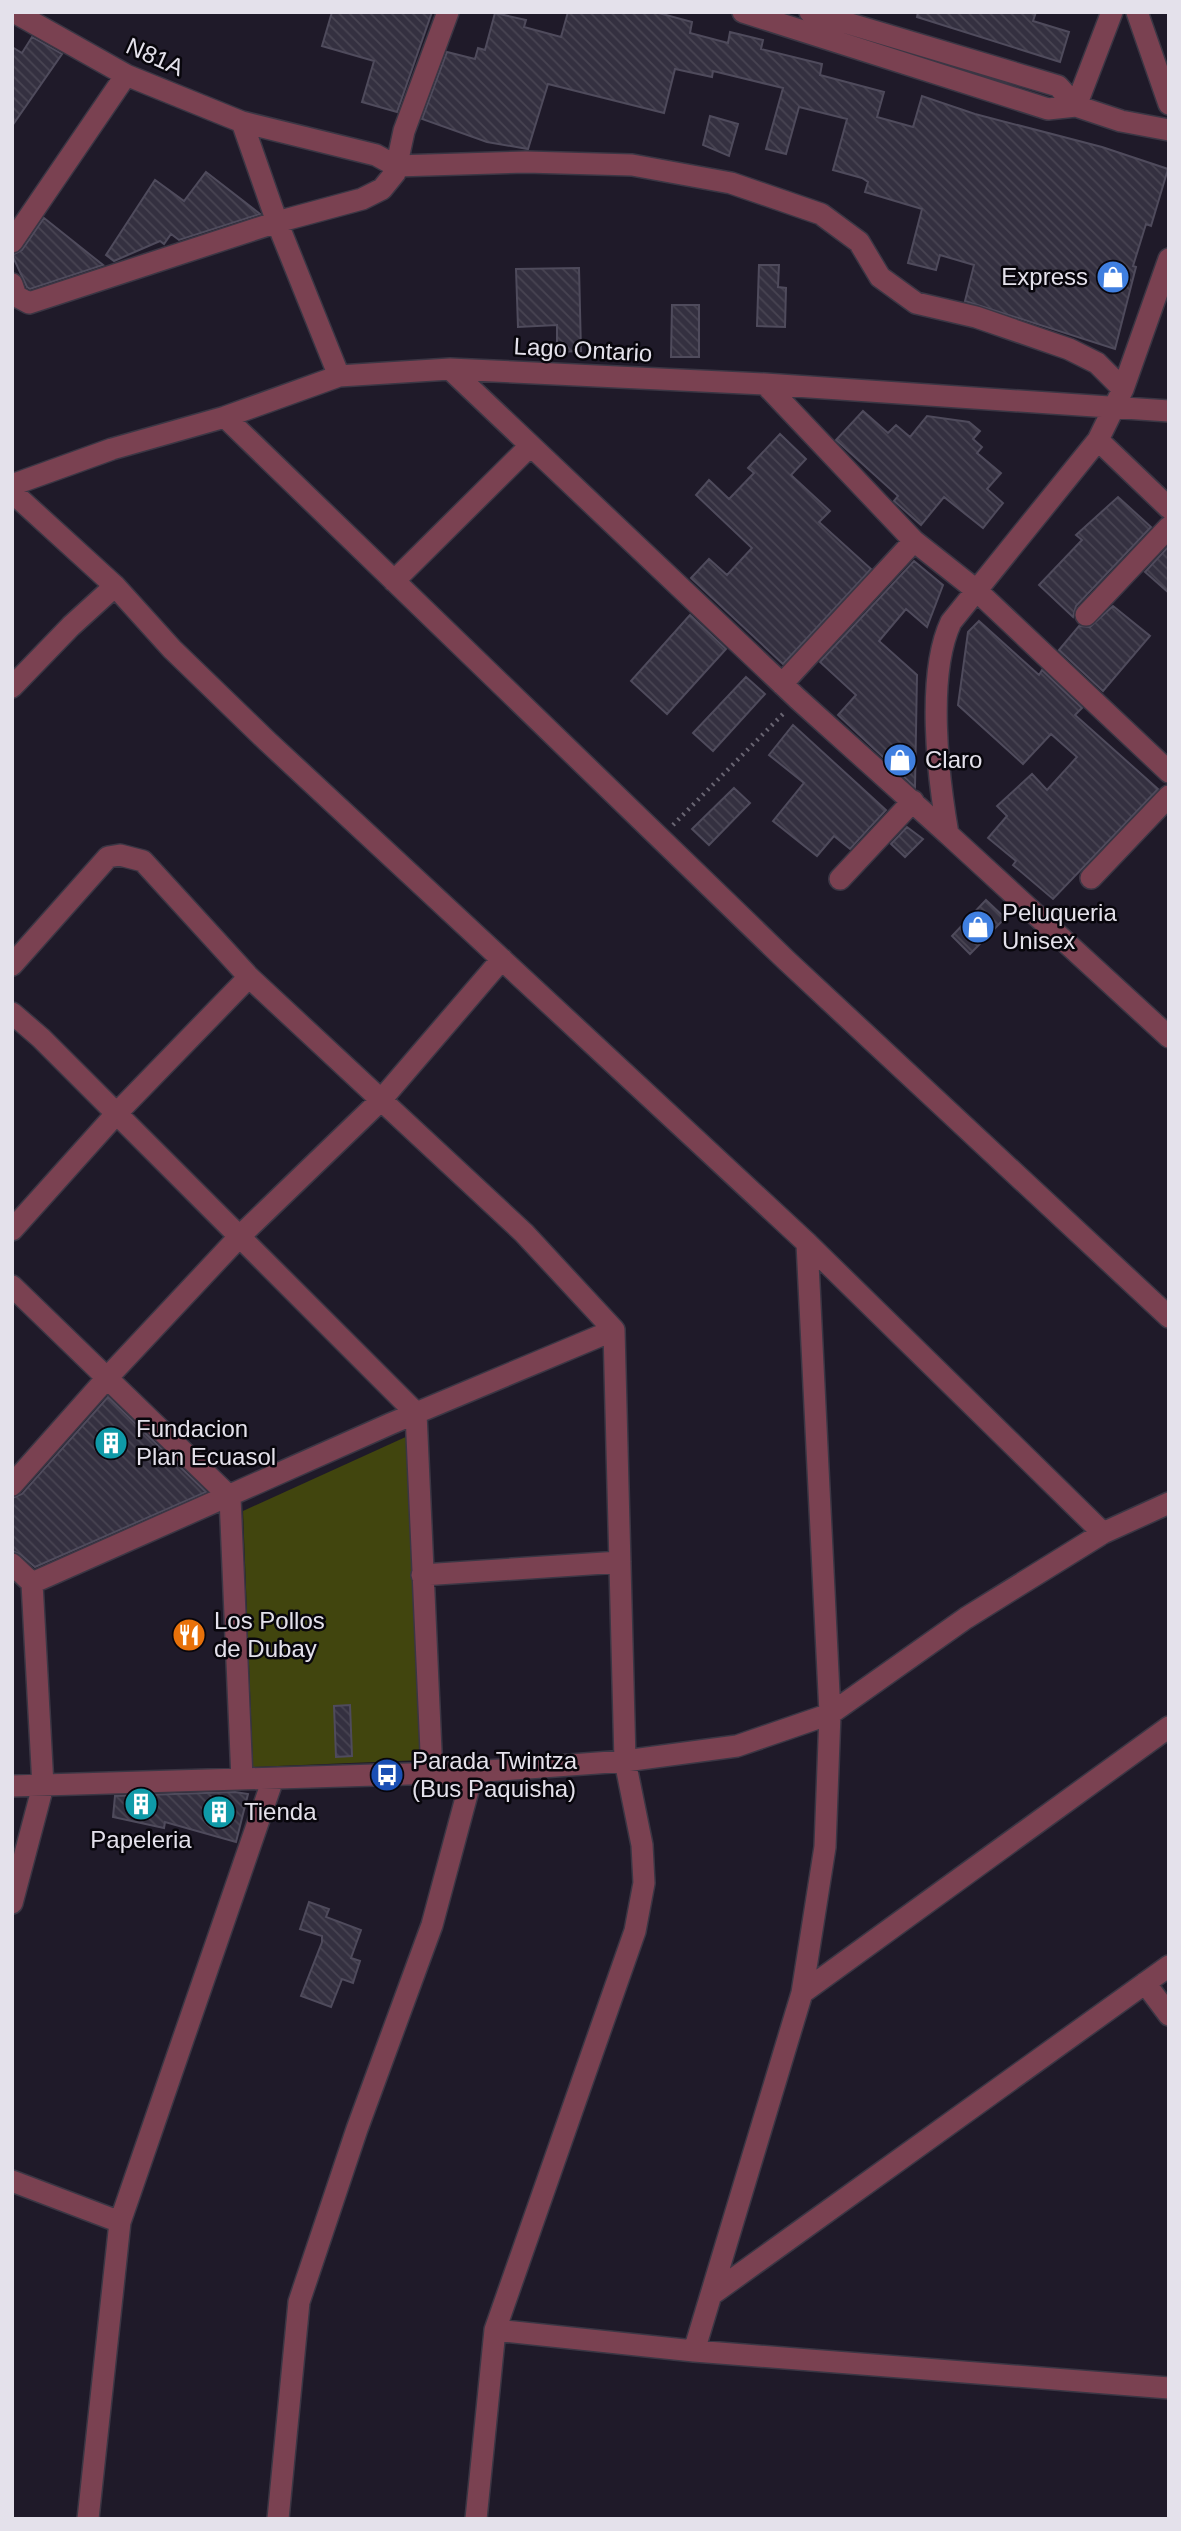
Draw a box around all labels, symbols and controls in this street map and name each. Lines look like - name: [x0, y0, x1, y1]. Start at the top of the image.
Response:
- street label: N81A: [122, 32, 188, 81]
- shop icon: Express: [1094, 258, 1132, 296]
- place label: Express: [1001, 263, 1088, 290]
- street label: Lago Ontario: [513, 332, 653, 367]
- shop icon: Claro: [881, 741, 919, 779]
- place label: Claro: [925, 746, 982, 773]
- place label: Peluqueria Unisex: [1002, 899, 1117, 954]
- shop icon: Peluqueria Unisex: [959, 908, 997, 946]
- place label: Fundacion Plan Ecuasol: [136, 1415, 276, 1470]
- building icon: Fundacion Plan Ecuasol: [92, 1424, 130, 1462]
- place label: Los Pollos de Dubay: [214, 1607, 325, 1662]
- restaurant icon: Los Pollos de Dubay: [170, 1616, 208, 1654]
- place label: Parada Twintza (Bus Paquisha): [412, 1747, 578, 1802]
- bus stop icon: Parada Twintza (Bus Paquisha): [368, 1756, 406, 1794]
- building icon: Papeleria: [122, 1785, 160, 1823]
- building icon: Tienda: [200, 1793, 238, 1831]
- place label: Tienda: [244, 1798, 317, 1825]
- place label: Papeleria: [90, 1826, 192, 1853]

